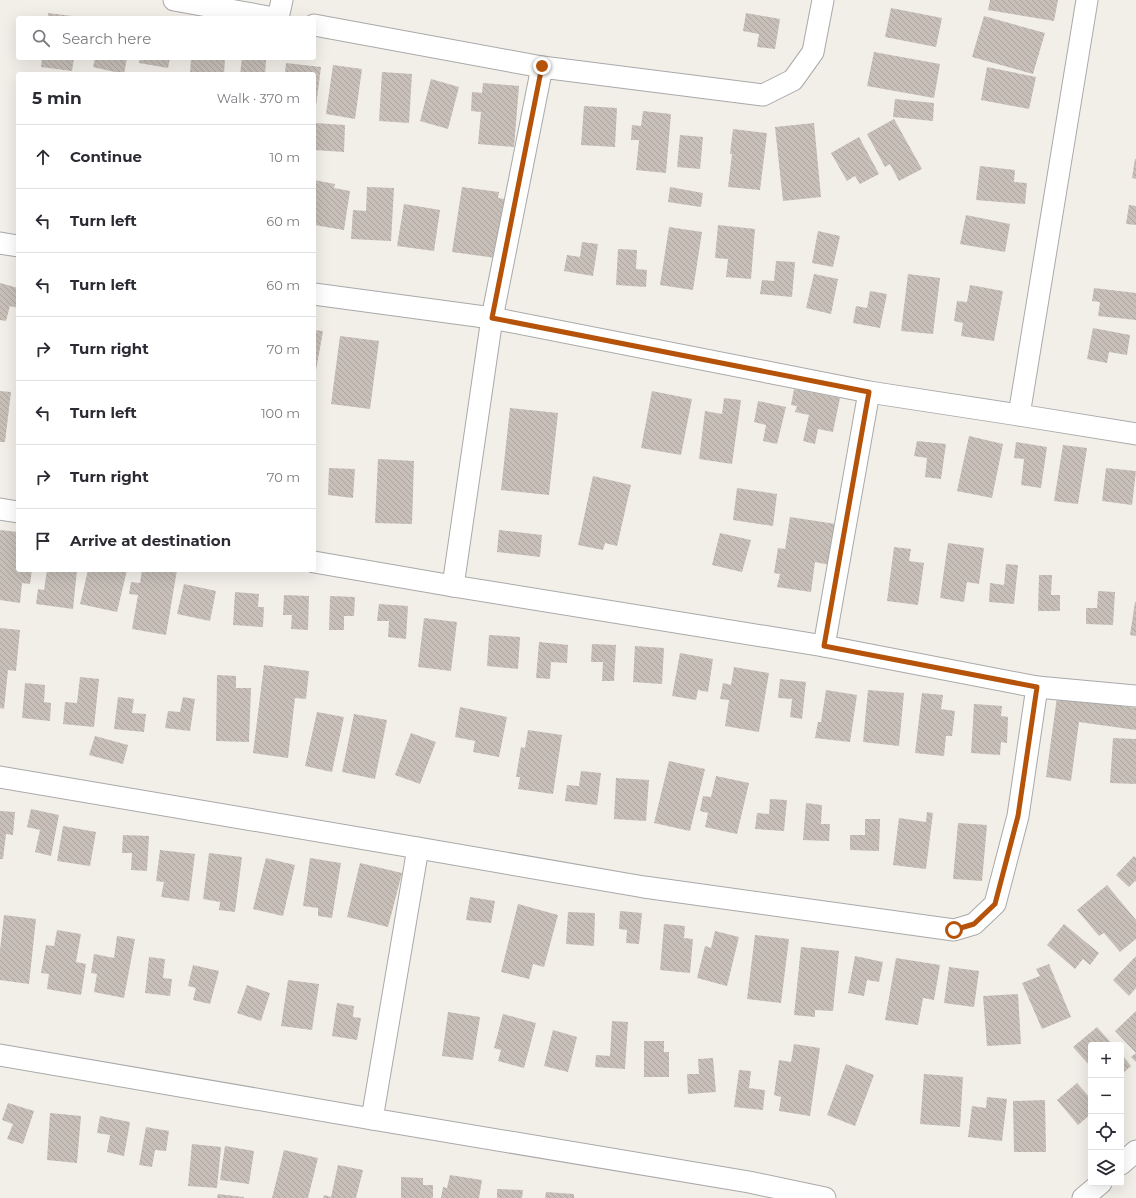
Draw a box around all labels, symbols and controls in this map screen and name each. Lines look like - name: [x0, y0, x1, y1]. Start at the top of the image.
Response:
- search box: [16, 16, 316, 60]
- icon: search: [30, 27, 52, 49]
- text: Search here: [62, 29, 151, 48]
- route end: [533, 57, 551, 75]
- text: 5 min: [32, 88, 82, 108]
- text: Walk · 370 m: [217, 90, 300, 106]
- icon: ahead: [32, 146, 54, 168]
- text: Continue: [70, 147, 142, 166]
- text: 10 m: [270, 149, 300, 165]
- icon: left: [32, 210, 54, 232]
- text: Turn left: [70, 211, 137, 230]
- text: 60 m: [266, 213, 300, 229]
- icon: left: [32, 274, 54, 296]
- text: Turn left: [70, 275, 137, 294]
- text: 60 m: [266, 277, 300, 293]
- icon: right: [32, 338, 54, 360]
- text: Turn right: [70, 339, 149, 358]
- text: 70 m: [267, 341, 300, 357]
- icon: left: [32, 402, 54, 424]
- text: Turn left: [70, 403, 137, 422]
- text: 100 m: [261, 405, 300, 421]
- icon: right: [32, 466, 54, 488]
- text: Turn right: [70, 467, 149, 486]
- text: 70 m: [267, 469, 300, 485]
- icon: arrive: [32, 530, 54, 552]
- text: Arrive at destination: [70, 531, 231, 550]
- route start: [945, 921, 963, 939]
- map controls: [1088, 1042, 1124, 1186]
- button: +: [1088, 1042, 1124, 1078]
- button: −: [1088, 1078, 1124, 1114]
- button: locate: [1088, 1114, 1124, 1150]
- button: layers: [1088, 1150, 1124, 1186]

